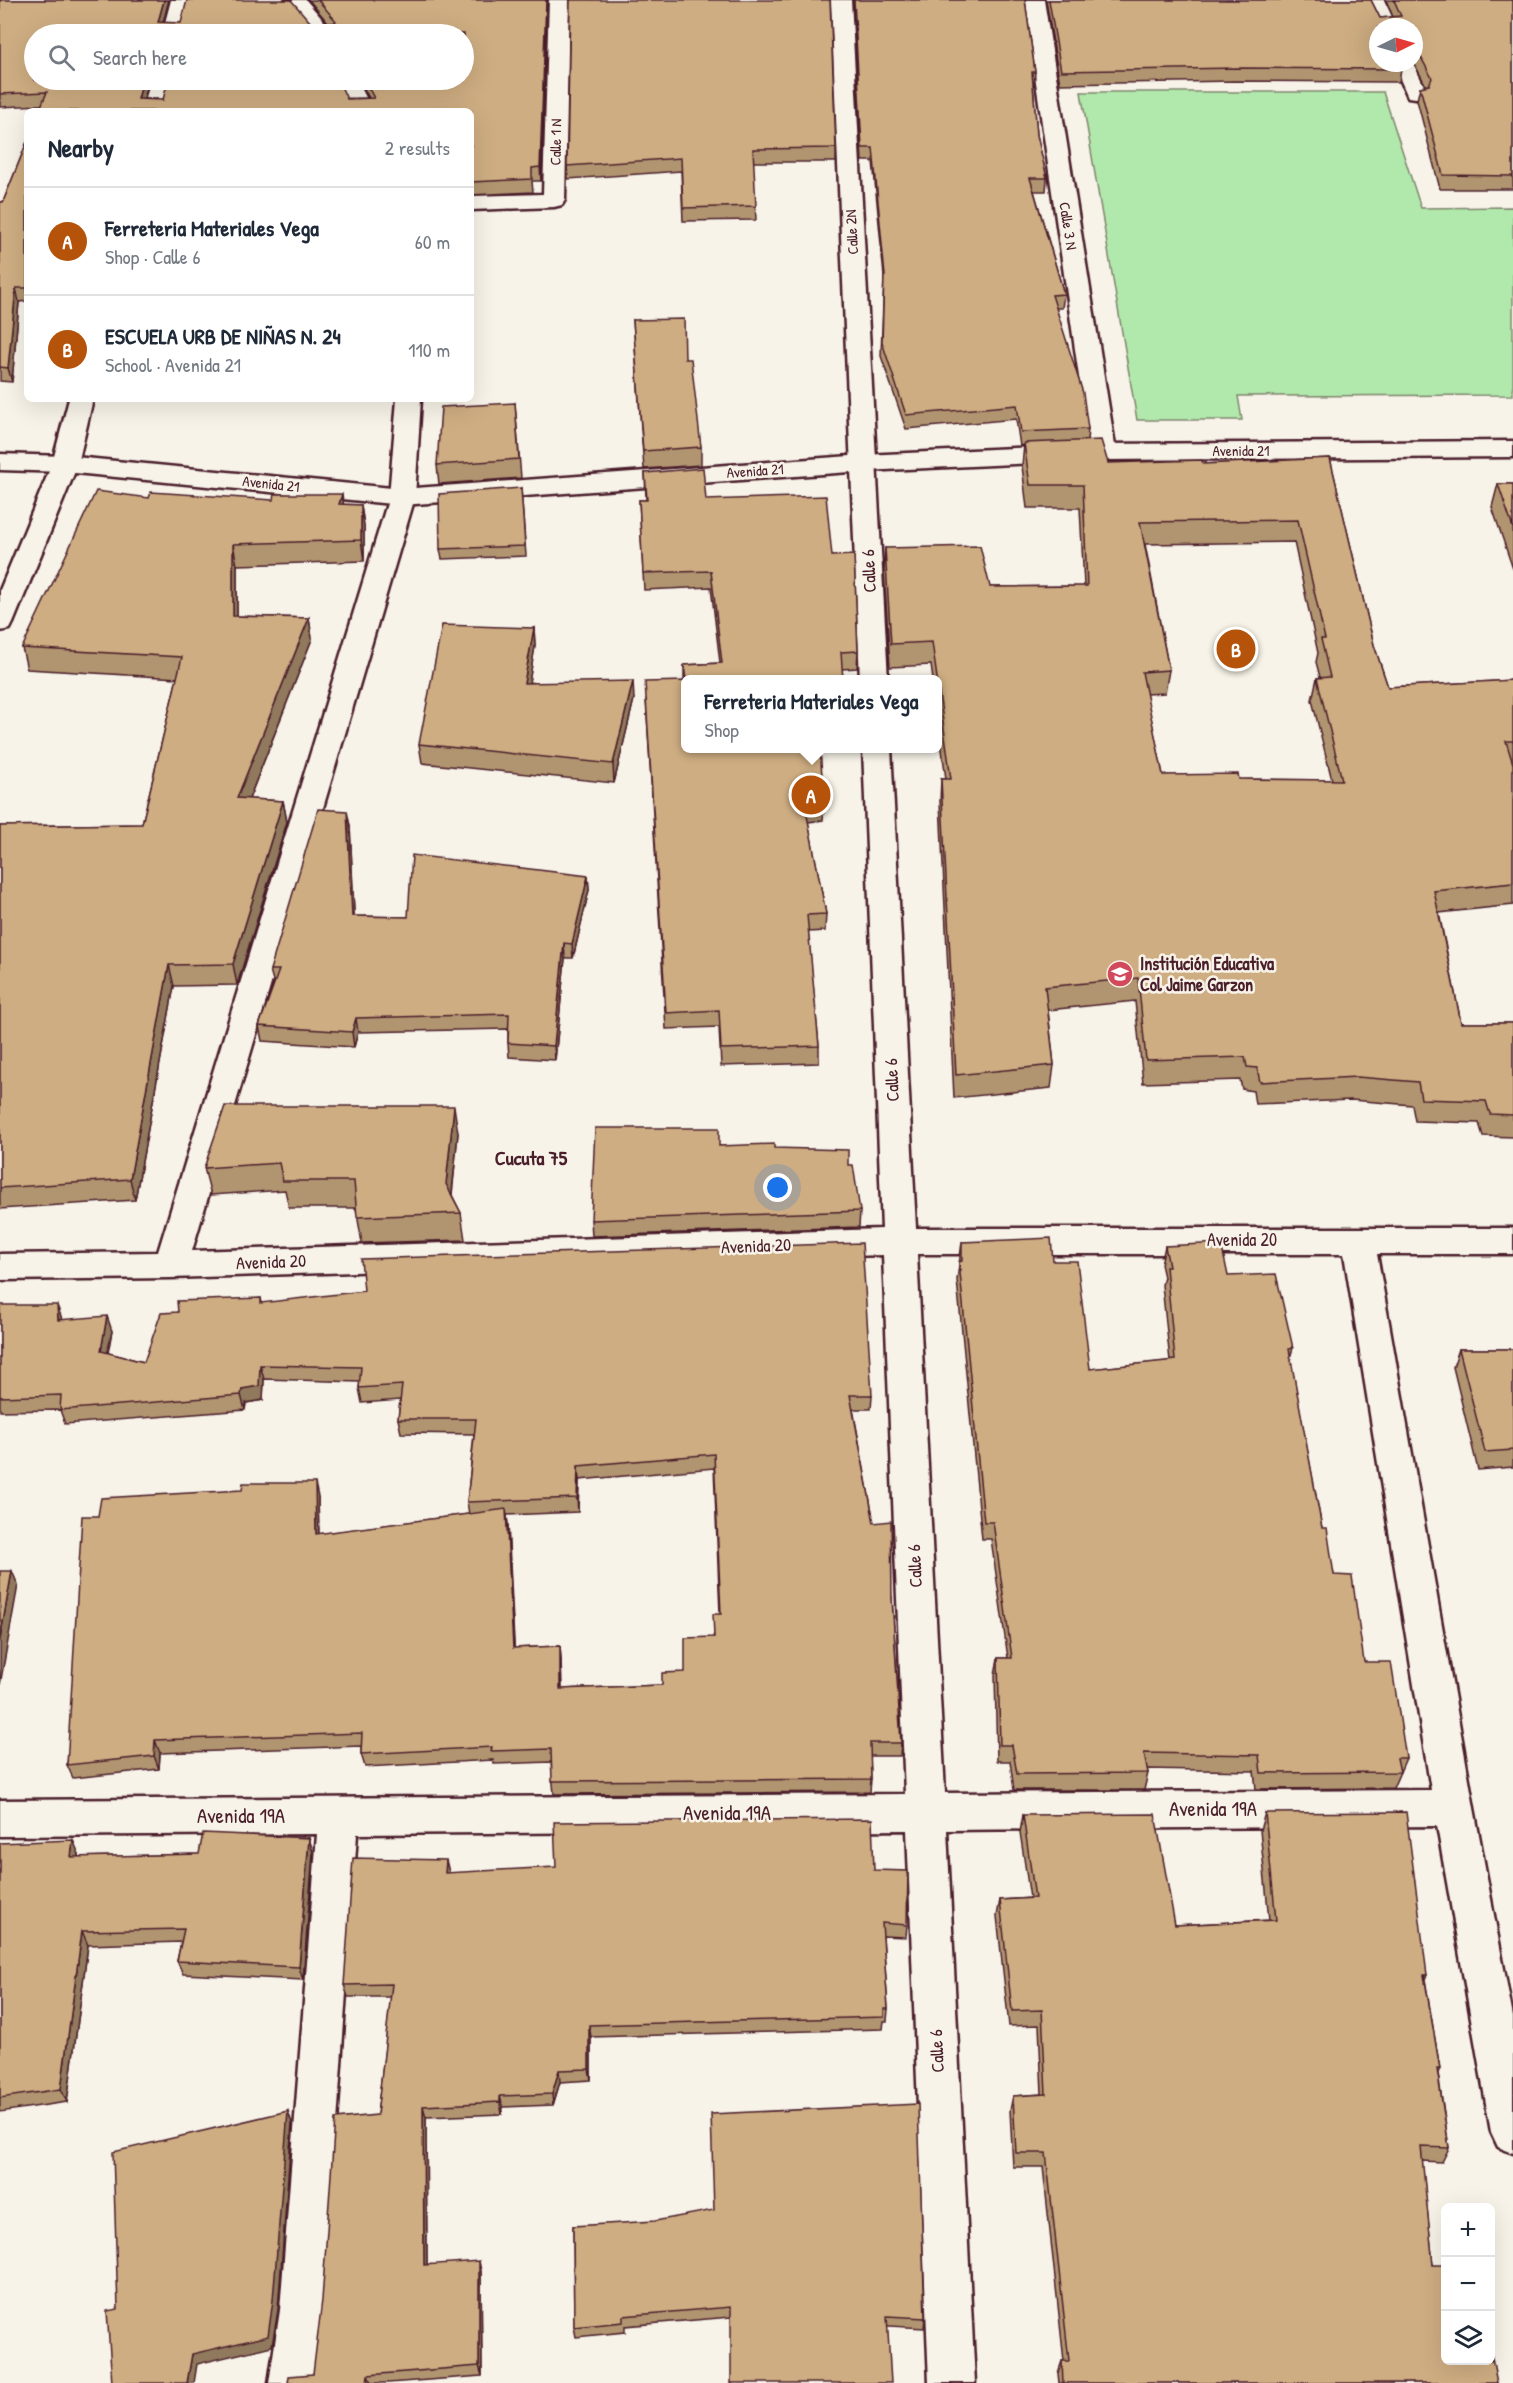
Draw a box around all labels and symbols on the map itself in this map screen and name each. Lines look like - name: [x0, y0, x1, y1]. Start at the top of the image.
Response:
- north arrow: [1369, 18, 1423, 72]
- street label: Calle 1 N: [545, 118, 566, 166]
- street label: Calle 3 N: [1054, 201, 1083, 251]
- street label: Calle 2N: [840, 209, 863, 255]
- street label: Avenida 21: [1212, 440, 1270, 461]
- street label: Avenida 21: [726, 458, 784, 483]
- street label: Avenida 21: [242, 470, 301, 497]
- street label: Calle 6: [855, 549, 882, 593]
- pin: B: [1216, 626, 1256, 672]
- pin: A: [792, 772, 830, 818]
- place label: Institución Educativa Col Jaime Garzon: [1140, 951, 1275, 997]
- school or university icon: Institución Educativa Col Jaime Garzon: [1105, 959, 1135, 989]
- street label: Calle 6: [878, 1058, 905, 1102]
- district label: Cucuta 75: [495, 1144, 568, 1171]
- your location: [763, 1173, 792, 1202]
- street label: Avenida 20: [1207, 1227, 1277, 1252]
- street label: Avenida 20: [721, 1232, 791, 1259]
- street label: Avenida 20: [236, 1248, 306, 1275]
- street label: Calle 6: [901, 1544, 928, 1588]
- street label: Avenida 19A: [1169, 1794, 1257, 1823]
- street label: Avenida 19A: [683, 1798, 771, 1827]
- street label: Avenida 19A: [197, 1801, 285, 1830]
- street label: Calle 6: [923, 2029, 950, 2073]

